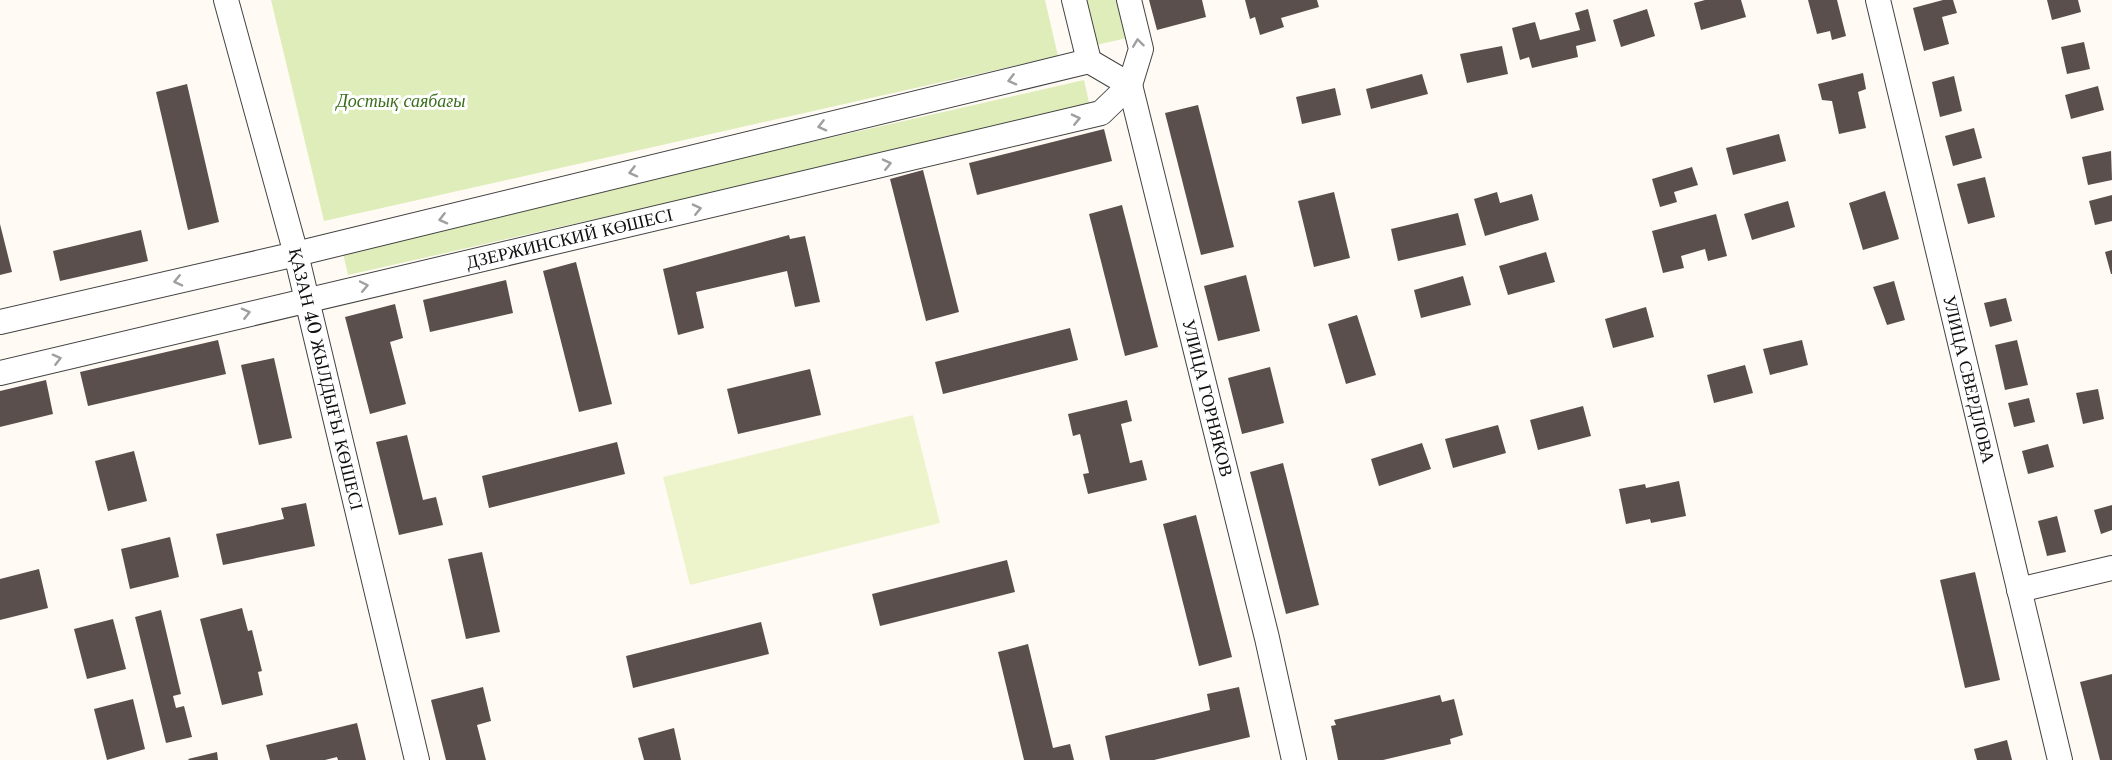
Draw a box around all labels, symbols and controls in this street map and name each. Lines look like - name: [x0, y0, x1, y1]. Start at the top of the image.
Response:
- one-way arrow: [1133, 38, 1145, 48]
- one-way arrow: [1007, 73, 1017, 86]
- park label: Достық саябағы: [334, 90, 466, 112]
- one-way arrow: [1071, 113, 1081, 126]
- one-way arrow: [817, 119, 827, 132]
- one-way arrow: [881, 158, 891, 171]
- one-way arrow: [628, 165, 638, 178]
- one-way arrow: [692, 203, 702, 216]
- street label: ДЗЕРЖИНСКИЙ КӨШЕСІ: [464, 204, 675, 274]
- one-way arrow: [438, 211, 448, 224]
- street label: ҚАЗАН 40 ЖЫЛДЫҒЫ КӨШЕСІ: [284, 246, 368, 512]
- one-way arrow: [173, 274, 183, 287]
- one-way arrow: [359, 281, 369, 294]
- street label: УЛИЦА СВЕРДЛОВА: [1938, 293, 2000, 466]
- one-way arrow: [241, 308, 251, 321]
- street label: УЛИЦА ГОРНЯКОВ: [1177, 317, 1238, 479]
- one-way arrow: [52, 354, 62, 367]

